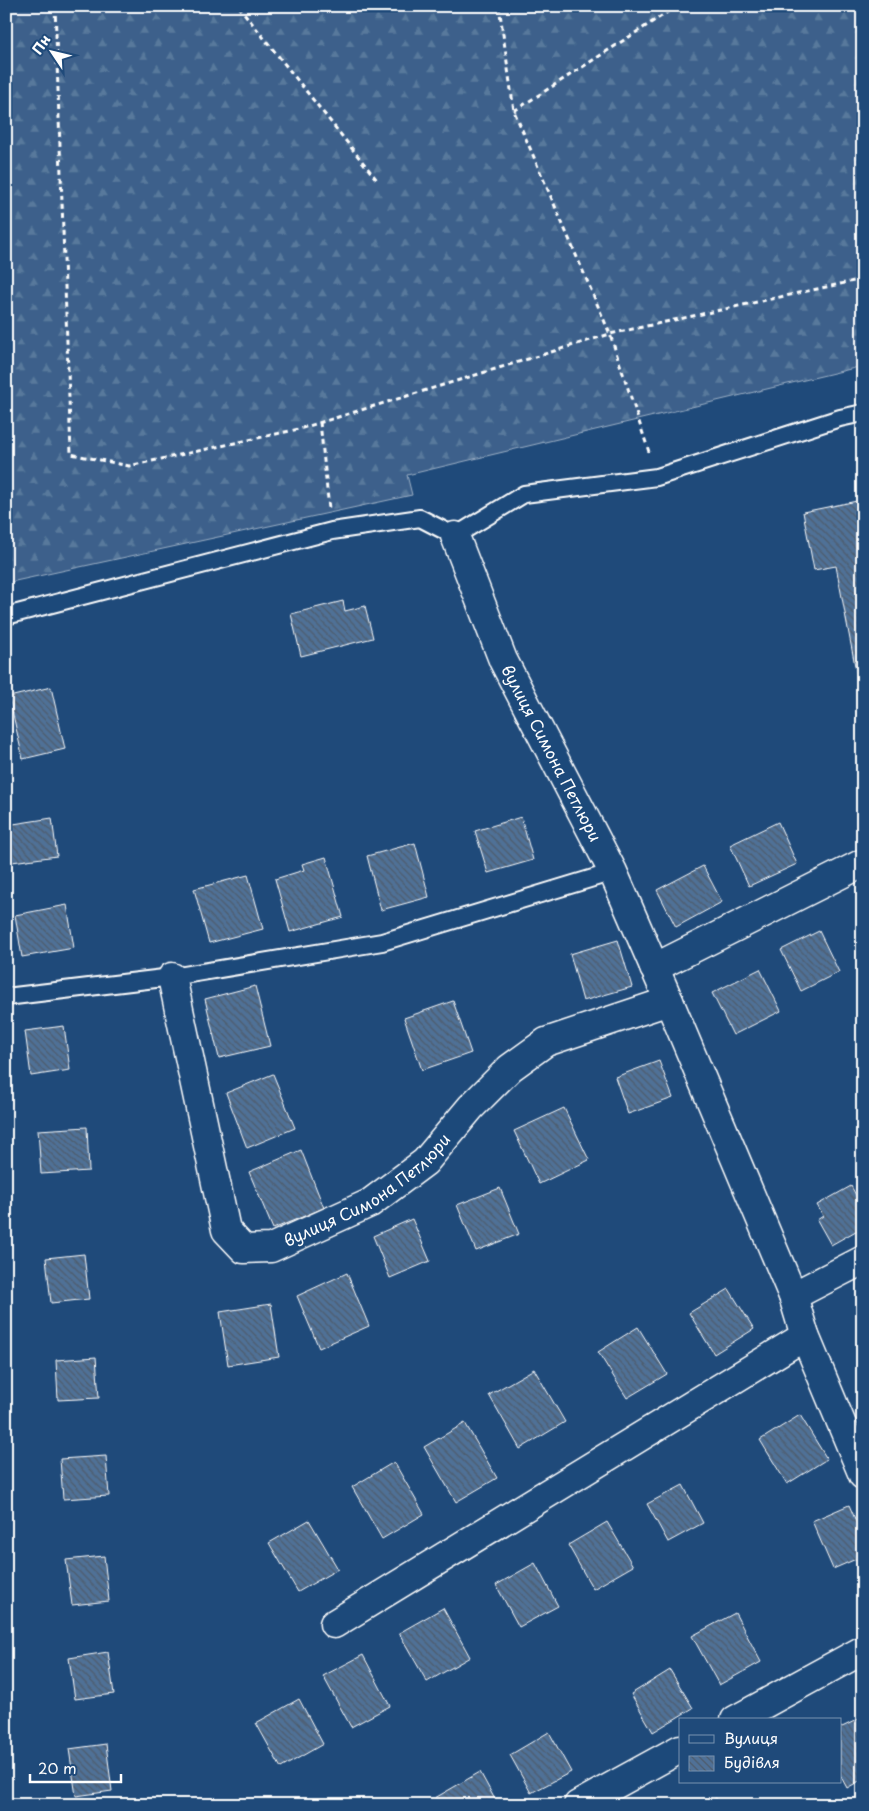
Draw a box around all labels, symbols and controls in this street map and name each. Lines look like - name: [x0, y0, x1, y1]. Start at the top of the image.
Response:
- north arrow: [28, 28, 78, 78]
- text: Пн: [27, 30, 55, 59]
- street label: вулиця Симона Петлюри: [496, 660, 608, 845]
- street label: вулиця Симона Петлюри: [279, 1128, 455, 1252]
- legend: [679, 1718, 842, 1784]
- text: Вулиця: [724, 1726, 778, 1749]
- text: Будівля: [724, 1750, 780, 1773]
- scale bar: [30, 1751, 121, 1783]
- text: 20 m: [38, 1756, 77, 1779]

